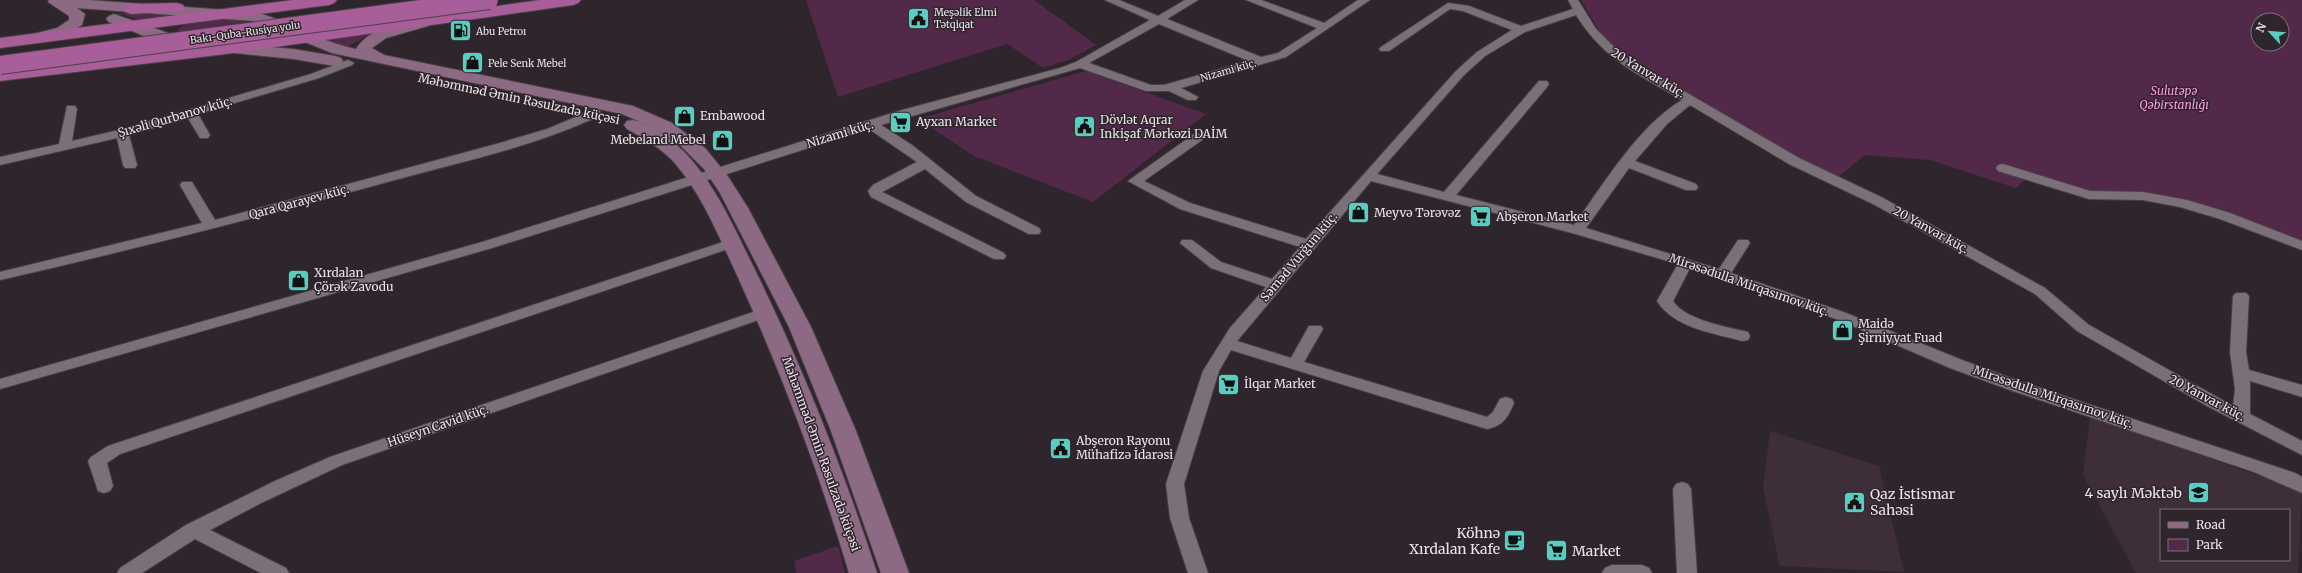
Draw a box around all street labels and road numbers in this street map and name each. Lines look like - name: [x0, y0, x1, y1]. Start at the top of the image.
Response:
- street label: Bakı-Quba-Rusiya yolu: [189, 18, 301, 47]
- street label: 20 Yanvar küç.: [1608, 45, 1688, 101]
- street label: Nizami küç.: [1199, 56, 1258, 85]
- street label: Məhəmməd Əmin Rəsulzadə küçəsi: [417, 70, 621, 127]
- street label: Şıxəli Qurbanov küç.: [116, 93, 234, 140]
- street label: Nizami küç.: [805, 116, 875, 151]
- street label: Qara Qarayev küç.: [247, 181, 351, 222]
- street label: 20 Yanvar küç.: [1891, 203, 1972, 256]
- street label: Səməd Vurğun küç.: [1257, 209, 1340, 304]
- street label: Mirəsədulla Mirqasımov küç.: [1667, 250, 1831, 319]
- street label: Məhəmməd Əmin Rəsulzadə küçəsi: [779, 355, 864, 553]
- street label: Mirəsədulla Mirqasımov küç.: [1971, 362, 2135, 431]
- street label: 20 Yanvar küç.: [2167, 371, 2248, 424]
- street label: Hüseyn Cavid küç.: [385, 401, 490, 450]

